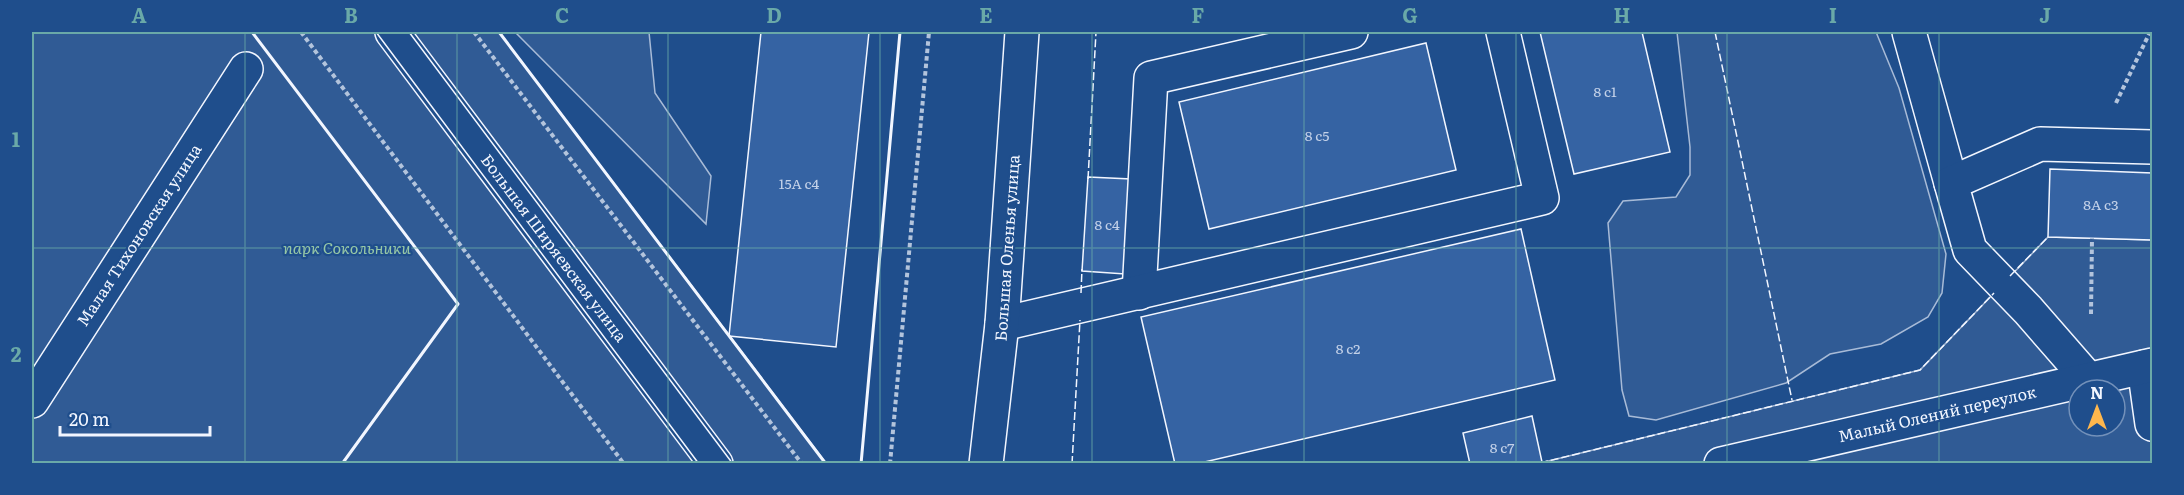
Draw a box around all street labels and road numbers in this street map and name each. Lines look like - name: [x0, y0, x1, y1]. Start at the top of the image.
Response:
- street label: Малая Тихоновская улица: [70, 138, 207, 331]
- street label: Большая Ширяевская улица: [476, 148, 634, 347]
- street label: Большая Оленья улица: [988, 153, 1025, 342]
- street label: Малый Олений переулок: [1835, 378, 2039, 447]

